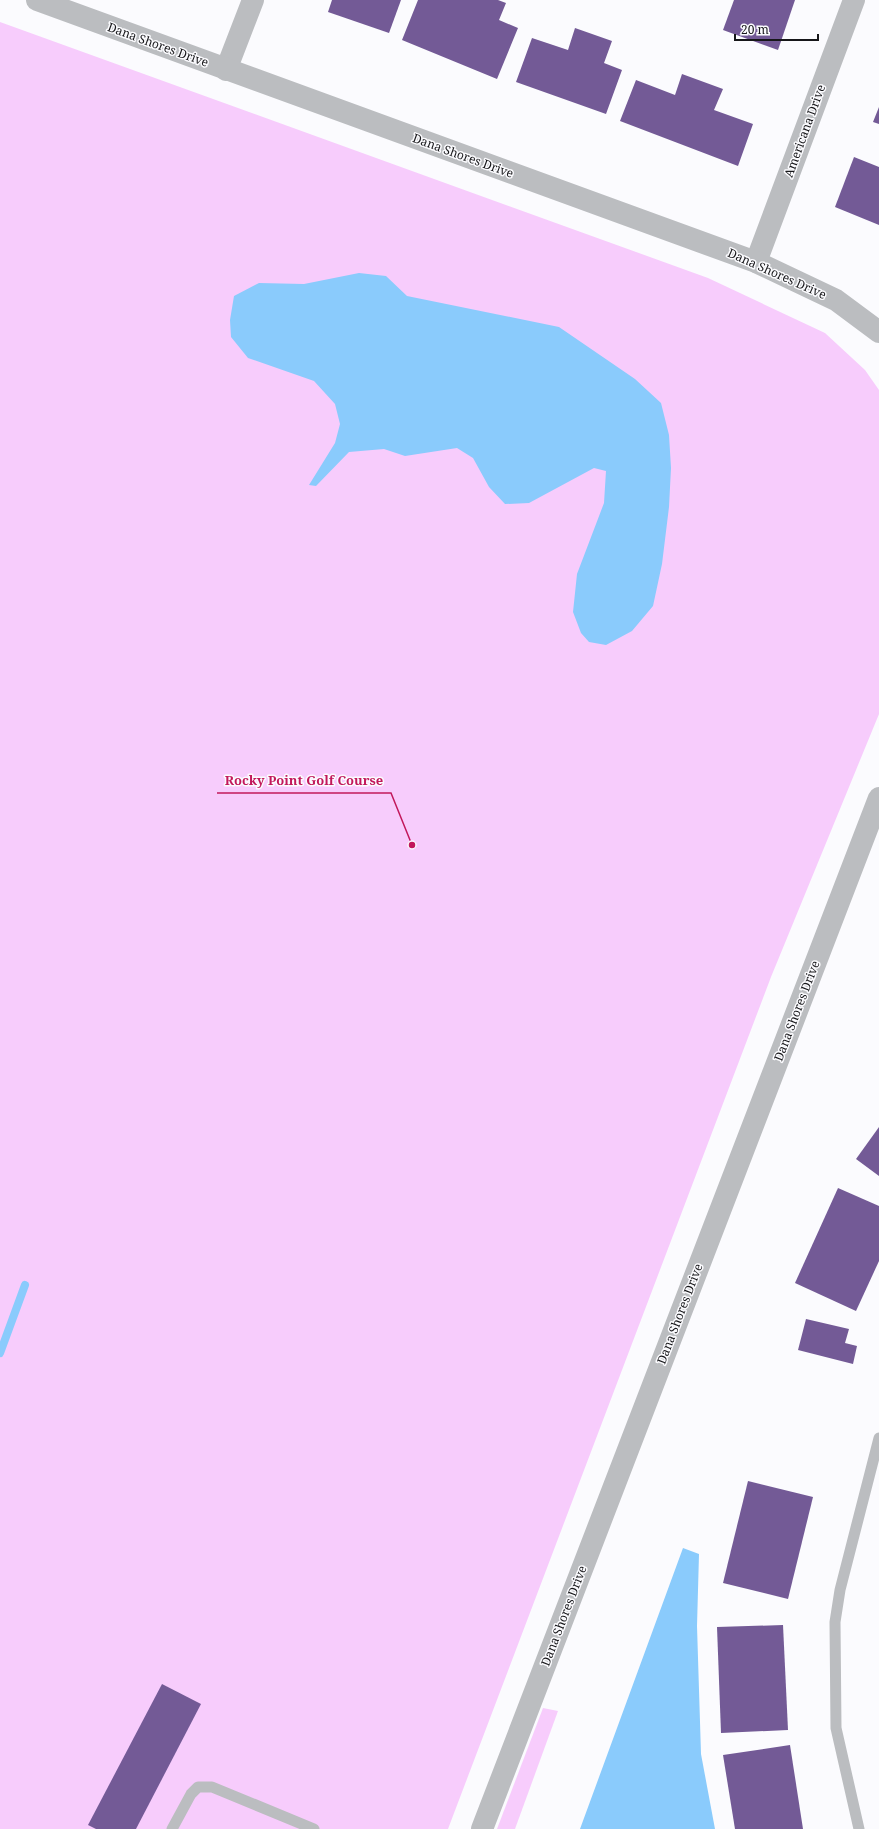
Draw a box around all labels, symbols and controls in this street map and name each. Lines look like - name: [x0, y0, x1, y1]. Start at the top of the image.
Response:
- scale bar: [735, 16, 818, 42]
- street label: Dana Shores Drive: [105, 18, 211, 71]
- text: 20 m: [741, 21, 769, 38]
- street label: Americana Drive: [780, 82, 829, 180]
- street label: Dana Shores Drive: [410, 129, 516, 182]
- street label: Dana Shores Drive: [725, 244, 829, 303]
- callout: Rocky Point Golf Course: [217, 768, 391, 793]
- text: Rocky Point Golf Course: [225, 771, 383, 789]
- street label: Dana Shores Drive: [770, 958, 824, 1064]
- street label: Dana Shores Drive: [653, 1261, 707, 1367]
- street label: Dana Shores Drive: [537, 1563, 591, 1669]

